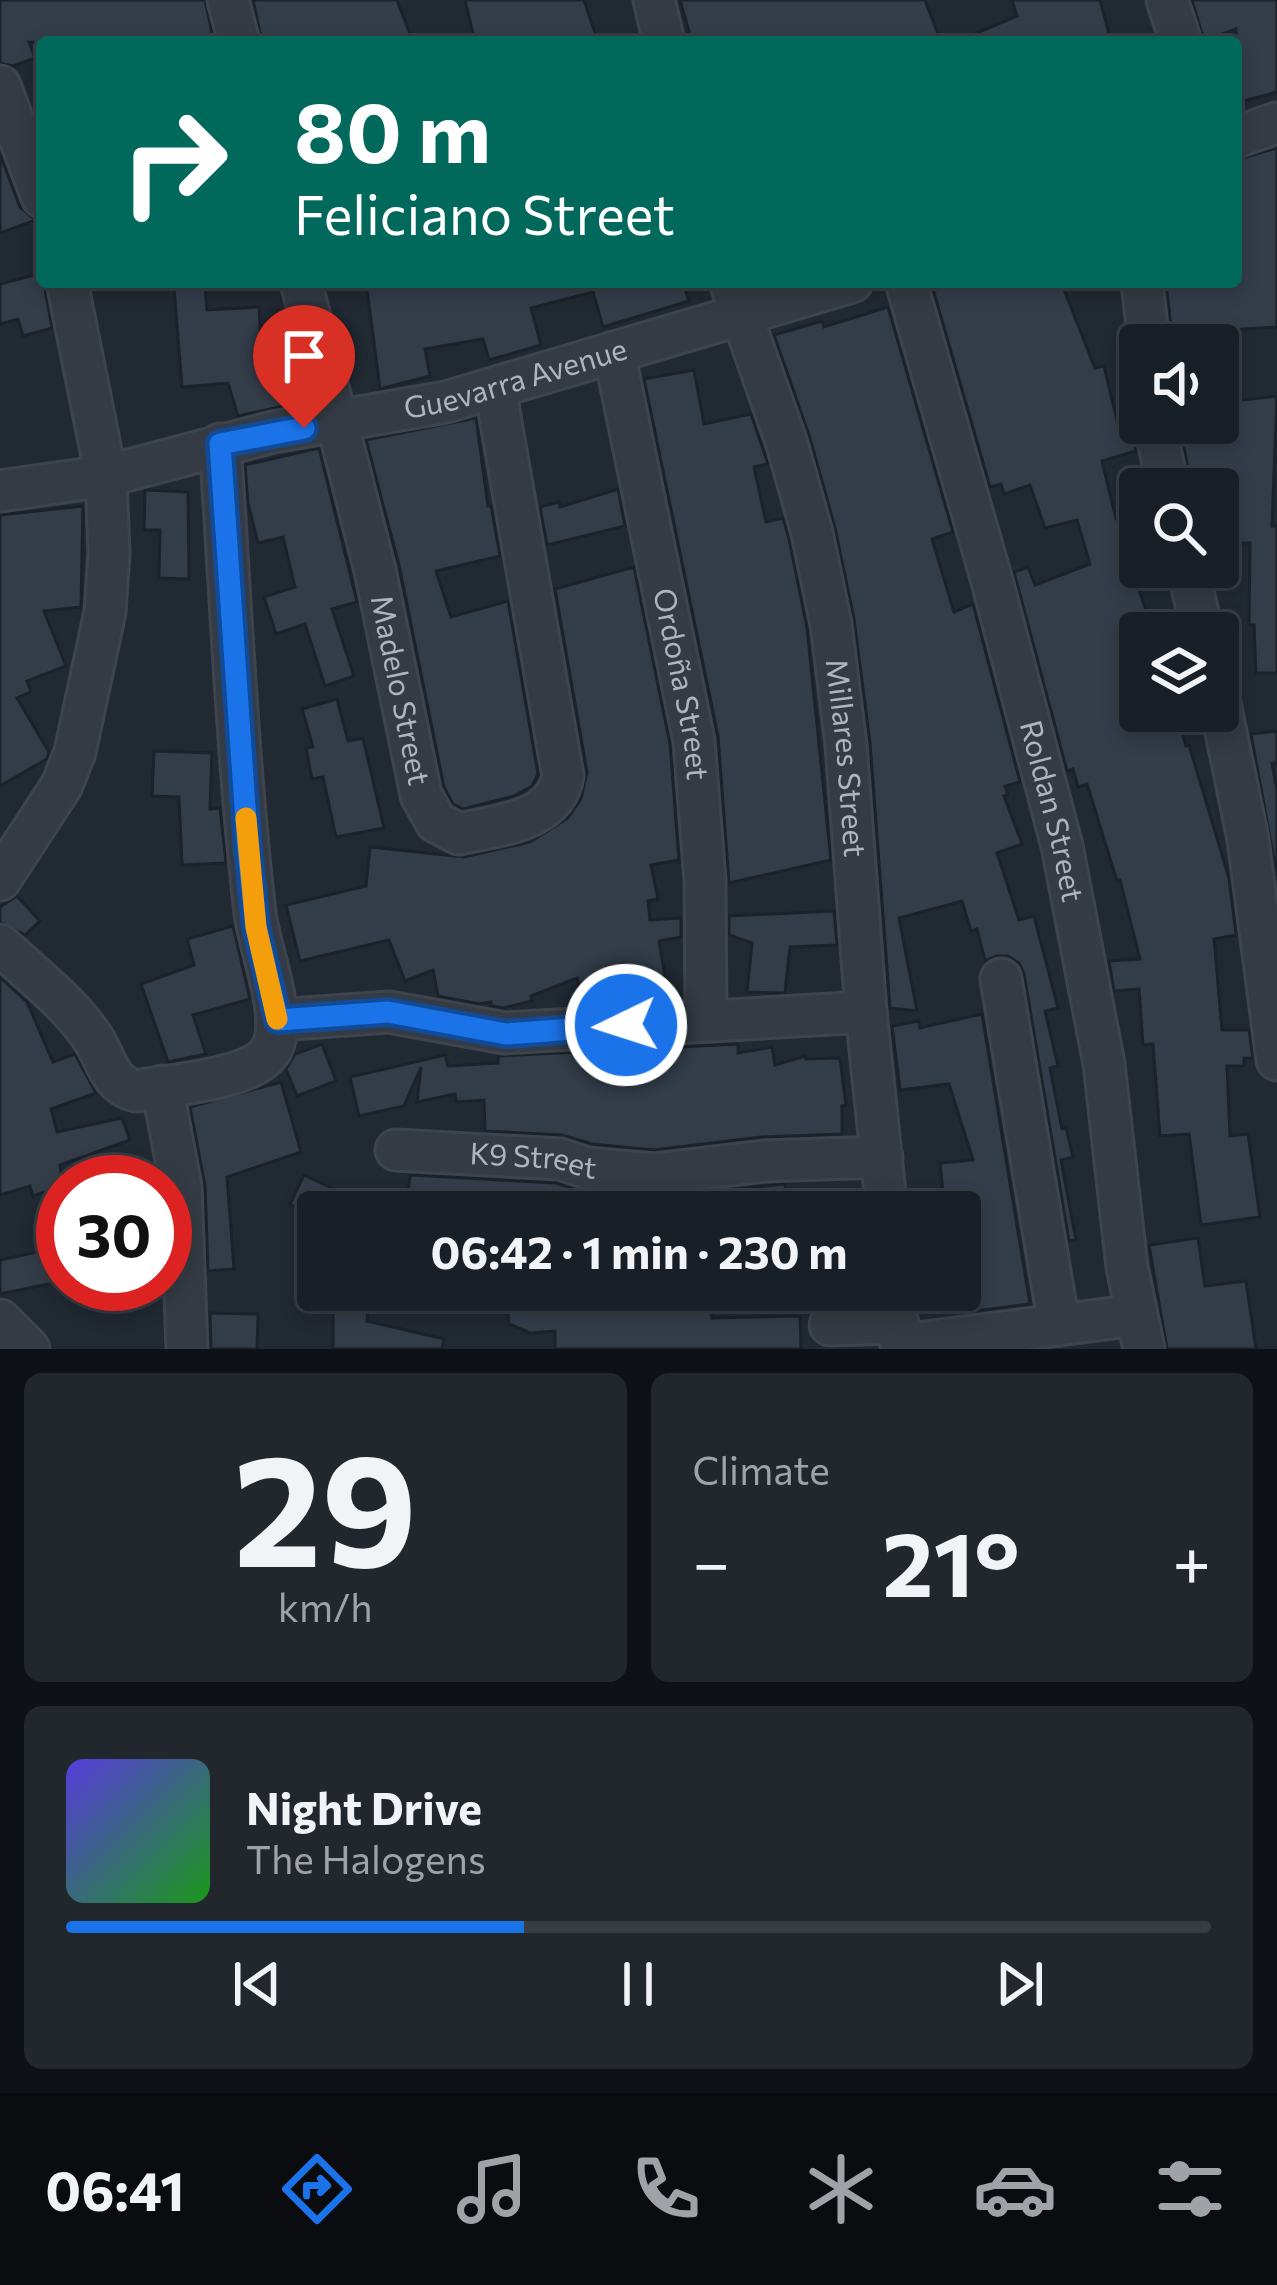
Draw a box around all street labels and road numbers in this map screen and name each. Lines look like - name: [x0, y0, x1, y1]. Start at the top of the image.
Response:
- street label: Guevarra Avenue: [401, 329, 631, 425]
- street label: Ordoña Street: [647, 584, 718, 781]
- street label: Madelo Street: [365, 591, 440, 788]
- street label: Millares Street: [819, 657, 875, 858]
- street label: Roldan Street: [1014, 716, 1093, 905]
- street label: K9 Street: [469, 1133, 598, 1185]

